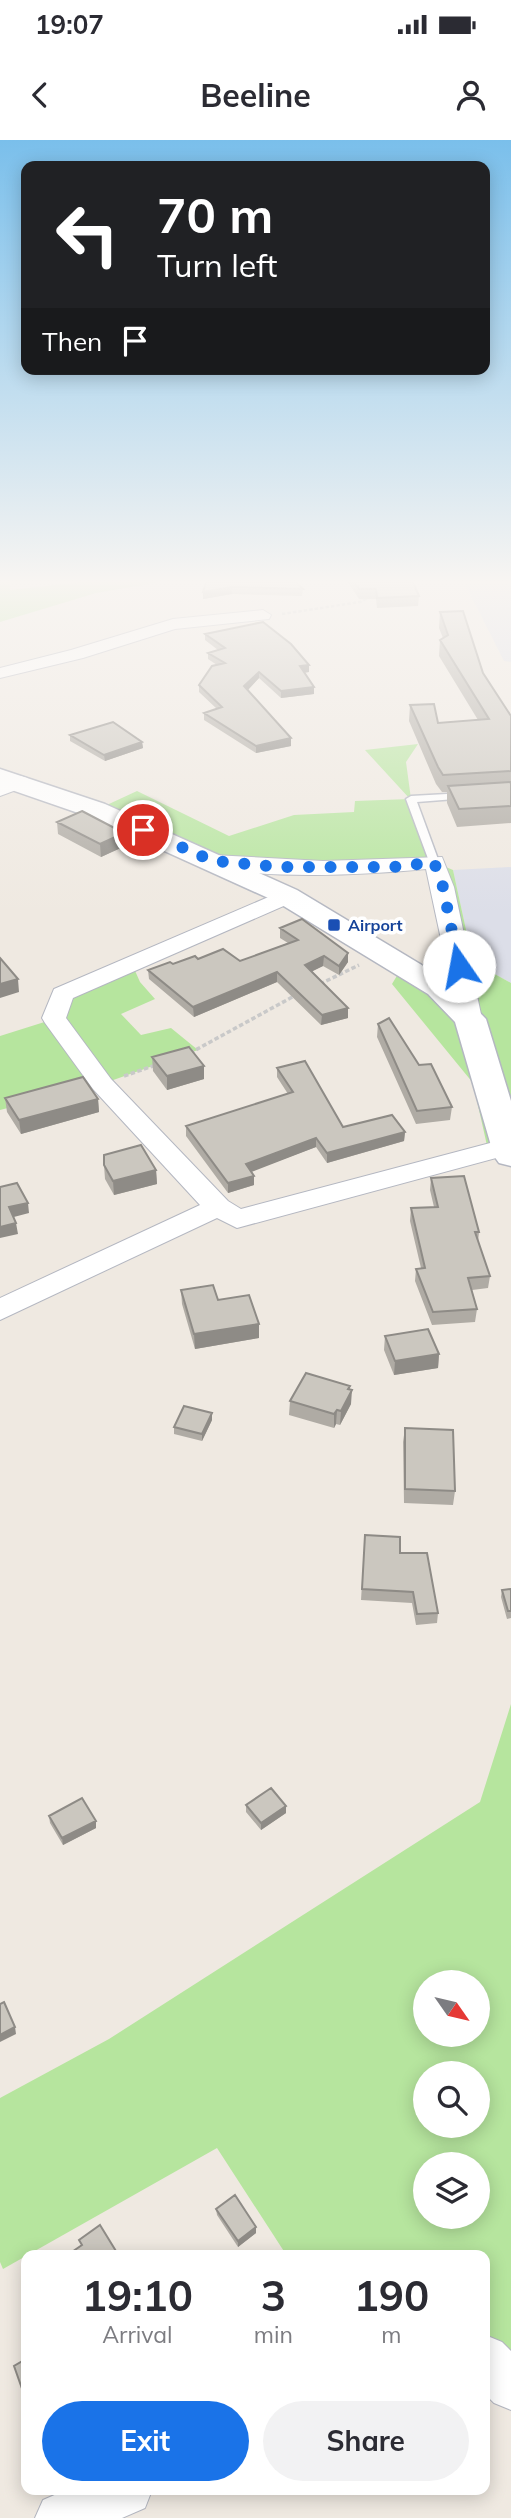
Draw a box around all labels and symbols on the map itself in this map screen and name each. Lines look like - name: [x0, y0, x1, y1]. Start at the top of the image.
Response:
- pin: [113, 800, 173, 860]
- place label: Airport: [348, 915, 403, 935]
- marker: Airport: [326, 917, 342, 933]
- position arrow: [422, 929, 496, 1003]
- north arrow: [413, 1970, 490, 2048]

